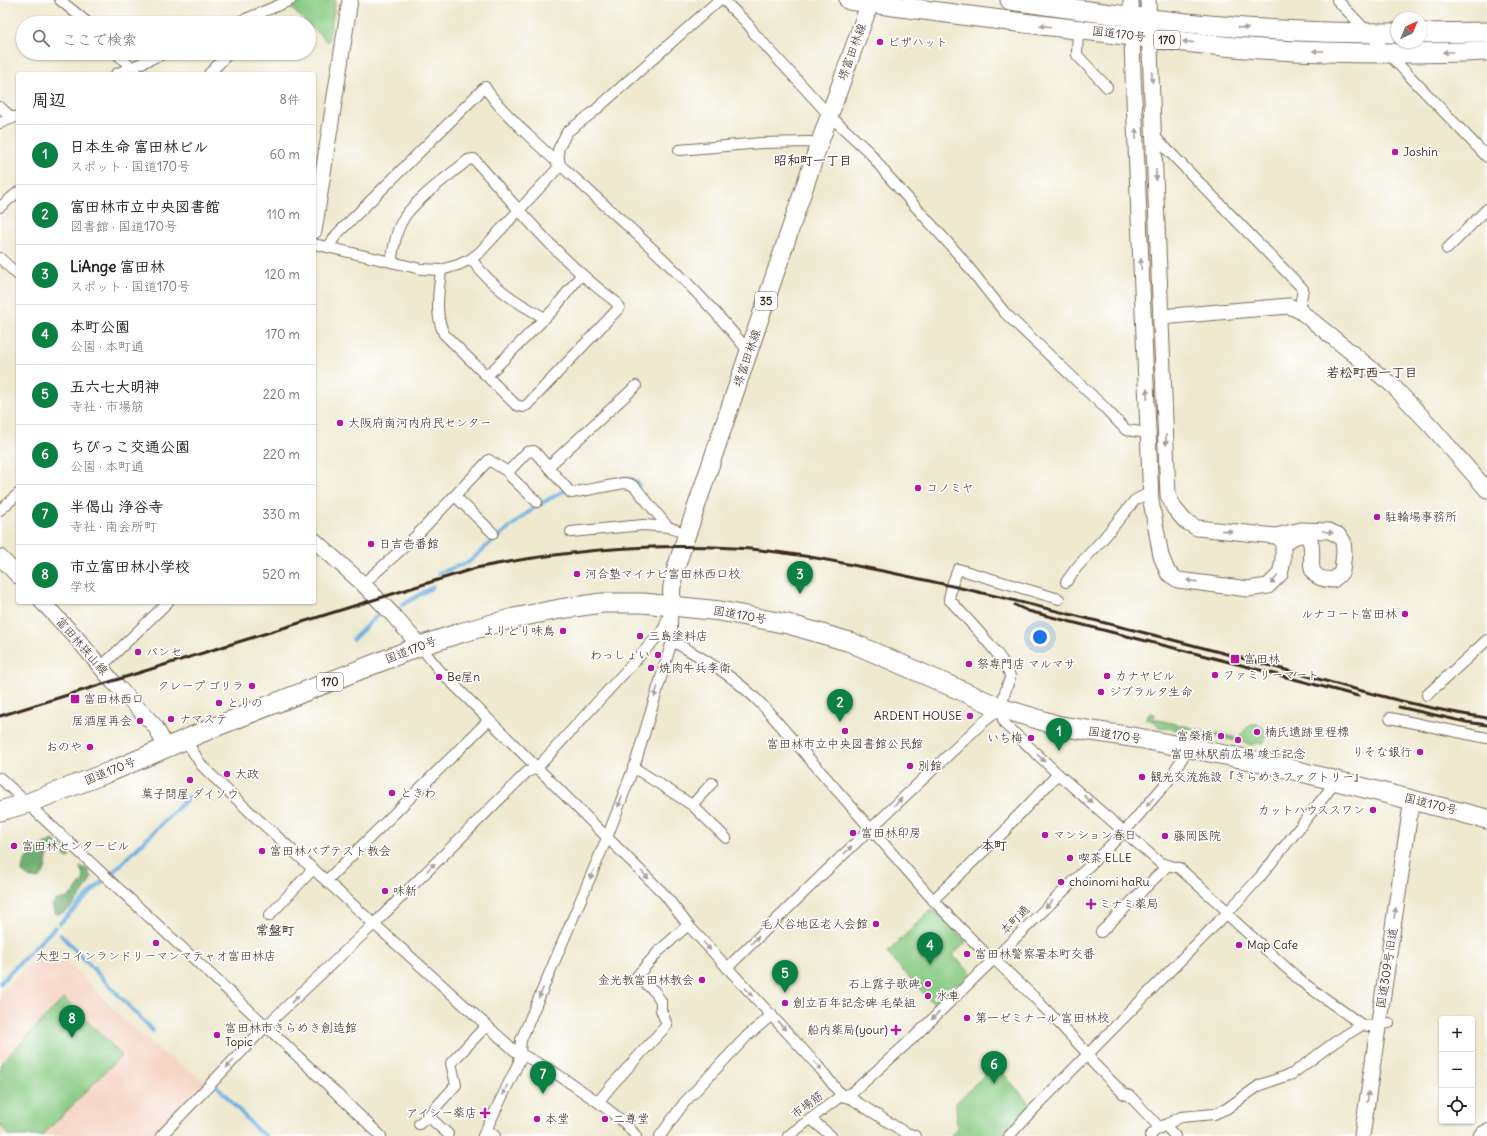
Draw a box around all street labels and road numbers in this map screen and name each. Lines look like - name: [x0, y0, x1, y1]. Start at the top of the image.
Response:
- street label: 堺富田林線: [834, 21, 869, 83]
- street label: 国道170号: [1091, 23, 1147, 44]
- road number: 170: [1154, 31, 1180, 49]
- road number: 35: [755, 292, 777, 310]
- street label: 堺富田林線: [730, 327, 763, 389]
- street label: 国道170号: [712, 602, 768, 627]
- street label: 富田林狭山線: [53, 614, 112, 678]
- street label: 国道170号: [383, 633, 439, 666]
- road number: 170: [317, 673, 343, 691]
- street label: 国道170号: [1087, 723, 1143, 746]
- street label: 国道170号: [82, 753, 138, 788]
- street label: 国道170号: [1403, 790, 1459, 817]
- street label: 本町通: [997, 902, 1033, 938]
- street label: 国道309号旧道: [1373, 926, 1400, 1009]
- street label: 市場筋: [788, 1088, 826, 1121]

